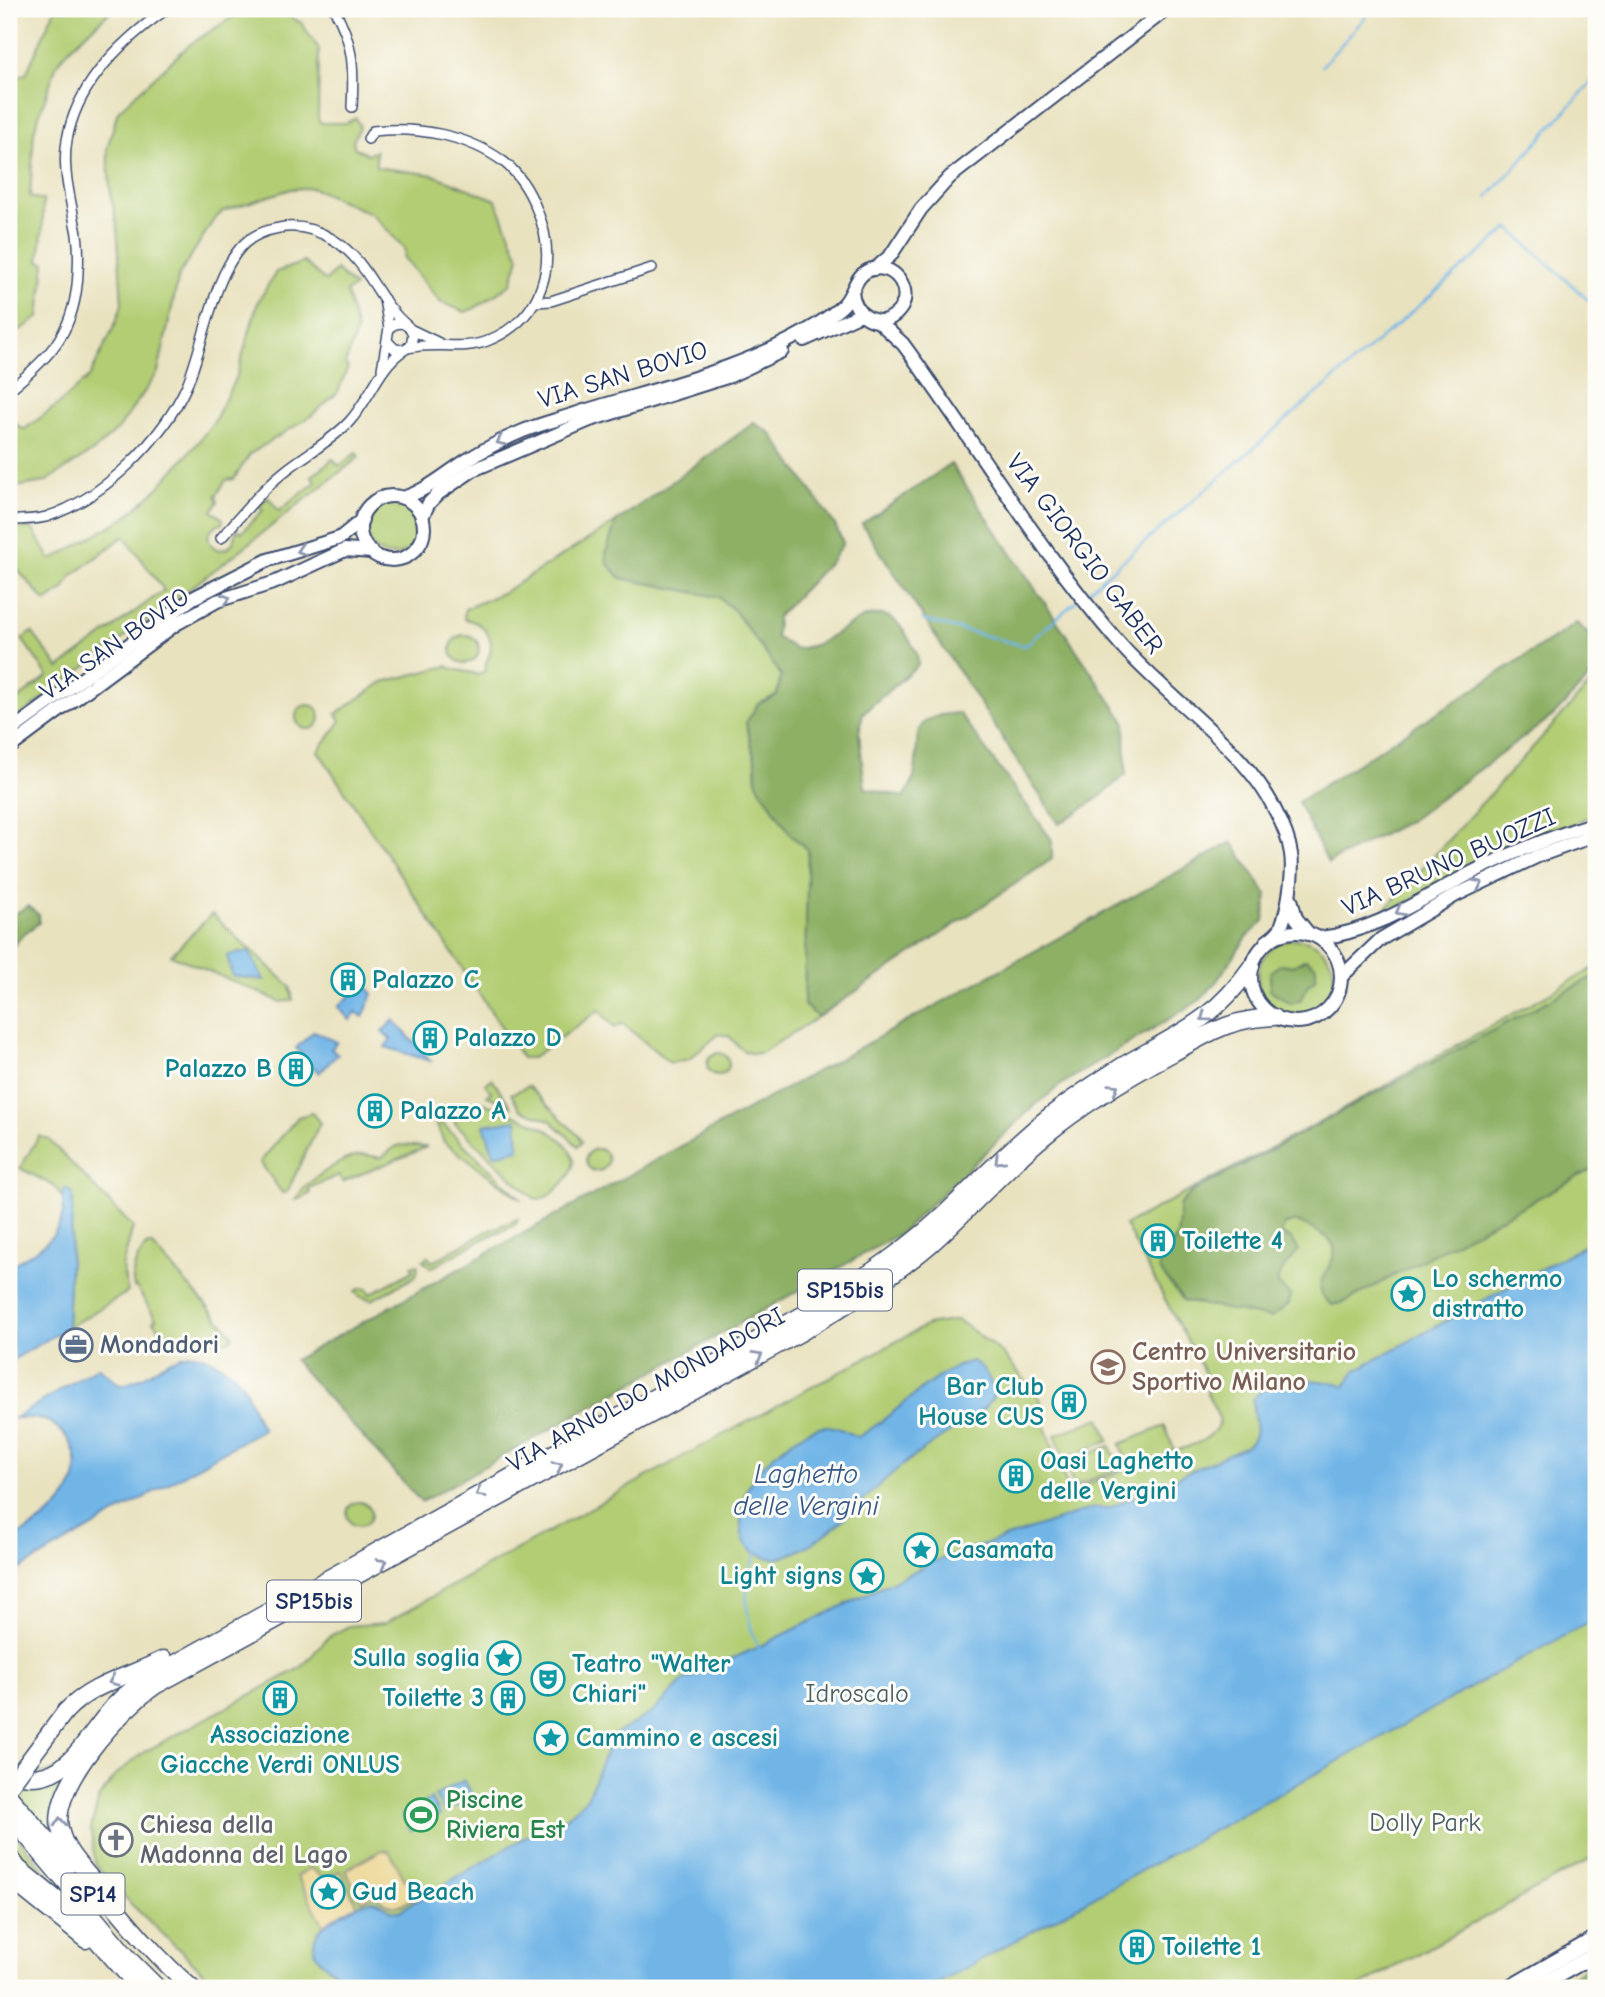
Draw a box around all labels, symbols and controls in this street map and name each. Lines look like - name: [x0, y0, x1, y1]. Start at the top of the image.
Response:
- street label: VIA SAN BOVIO: [535, 335, 711, 415]
- one-way arrow: [496, 433, 508, 447]
- street label: VIA GIORGIO GABER: [1000, 448, 1170, 660]
- one-way arrow: [296, 542, 308, 557]
- street label: VIA SAN BOVIO: [34, 581, 196, 707]
- one-way arrow: [220, 593, 232, 607]
- street label: VIA BRUNO BUOZZI: [1338, 801, 1560, 923]
- one-way arrow: [1471, 878, 1483, 892]
- one-way arrow: [1395, 903, 1408, 916]
- building icon: Palazzo C: [329, 961, 367, 999]
- place label: Palazzo C: [372, 965, 479, 995]
- one-way arrow: [1201, 1009, 1213, 1021]
- building icon: Palazzo D: [411, 1019, 449, 1057]
- place label: Palazzo D: [454, 1023, 562, 1053]
- building icon: Palazzo B: [277, 1050, 315, 1088]
- place label: Palazzo B: [165, 1054, 272, 1084]
- one-way arrow: [1106, 1083, 1119, 1096]
- building icon: Palazzo A: [356, 1092, 394, 1130]
- place label: Palazzo A: [400, 1096, 506, 1126]
- one-way arrow: [994, 1152, 1007, 1165]
- building icon: Toilette 4: [1139, 1222, 1177, 1260]
- place label: Toilette 4: [1182, 1226, 1283, 1256]
- place label: Lo schermo distratto: [1432, 1264, 1562, 1324]
- road number: SP15bis: [798, 1270, 892, 1310]
- place icon: Lo schermo distratto: [1389, 1275, 1427, 1313]
- street label: VIA ARNOLDO MONDADORI: [502, 1301, 790, 1479]
- office icon: Mondadori: [57, 1326, 95, 1364]
- place label: Mondadori: [100, 1330, 219, 1360]
- place label: Centro Universitario Sportivo Milano: [1132, 1337, 1356, 1397]
- school or university icon: Centro Universitario Sportivo Milano: [1089, 1348, 1127, 1386]
- one-way arrow: [750, 1351, 763, 1364]
- place label: Bar Club House CUS: [918, 1372, 1044, 1432]
- building icon: Bar Club House CUS: [1050, 1383, 1088, 1421]
- place label: Oasi Laghetto delle Vergini: [1040, 1446, 1194, 1506]
- building icon: Oasi Laghetto delle Vergini: [997, 1457, 1035, 1495]
- water label: Laghetto delle Vergini: [733, 1458, 879, 1522]
- one-way arrow: [551, 1461, 564, 1474]
- one-way arrow: [475, 1485, 487, 1498]
- place icon: Casamata: [902, 1531, 940, 1569]
- place label: Casamata: [946, 1535, 1054, 1565]
- place icon: Light signs: [848, 1557, 886, 1595]
- one-way arrow: [375, 1558, 387, 1571]
- place label: Light signs: [720, 1561, 842, 1591]
- road number: SP15bis: [267, 1581, 361, 1622]
- place icon: Sulla soglia: [485, 1639, 523, 1677]
- place label: Sulla soglia: [353, 1643, 480, 1673]
- place label: Teatro "Walter Chiari": [572, 1649, 731, 1709]
- theatre icon: Teatro "Walter Chiari": [529, 1660, 567, 1698]
- one-way arrow: [108, 1673, 121, 1687]
- building icon: Associazione Giacche Verdi ONLUS: [261, 1679, 299, 1717]
- building icon: Toilette 3: [489, 1679, 527, 1717]
- park label: Idroscalo: [805, 1679, 909, 1709]
- place label: Toilette 3: [383, 1683, 484, 1713]
- place icon: Cammino e ascesi: [532, 1719, 570, 1757]
- place label: Associazione Giacche Verdi ONLUS: [160, 1720, 400, 1780]
- place label: Cammino e ascesi: [576, 1723, 778, 1753]
- place label: Piscine Riviera Est: [446, 1785, 565, 1845]
- sports icon: Piscine Riviera Est: [402, 1796, 440, 1834]
- park label: Dolly Park: [1369, 1808, 1481, 1838]
- place label: Chiesa della Madonna del Lago: [140, 1810, 348, 1870]
- one-way arrow: [53, 1816, 68, 1827]
- church icon: Chiesa della Madonna del Lago: [97, 1821, 135, 1859]
- road number: SP14: [62, 1873, 124, 1914]
- place icon: Gud Beach: [309, 1873, 347, 1911]
- place label: Gud Beach: [352, 1877, 474, 1907]
- building icon: Toilette 1: [1118, 1928, 1156, 1966]
- place label: Toilette 1: [1162, 1932, 1261, 1962]

